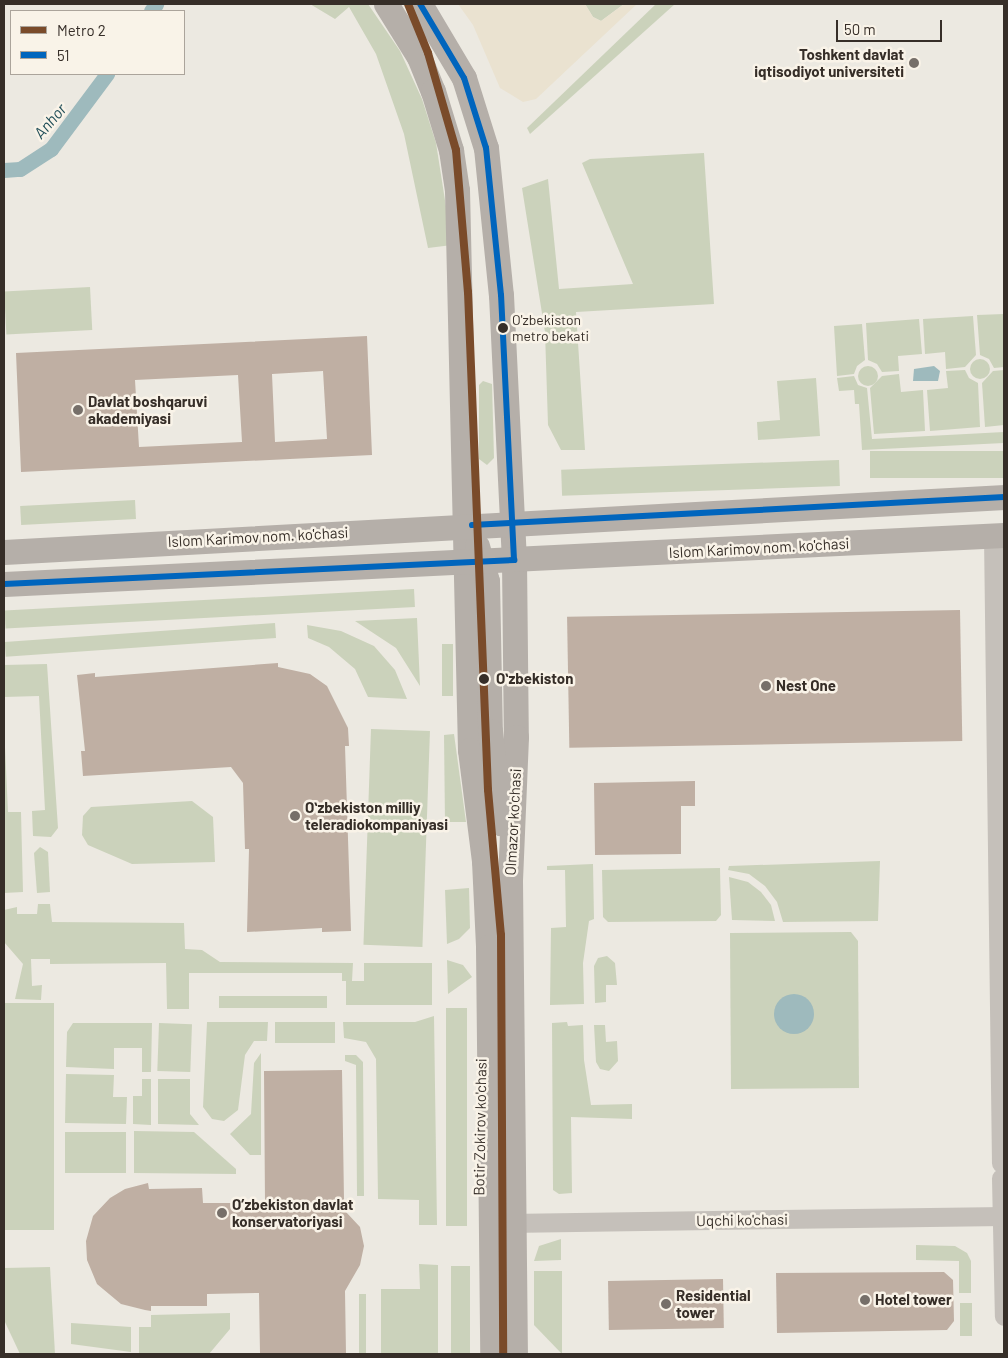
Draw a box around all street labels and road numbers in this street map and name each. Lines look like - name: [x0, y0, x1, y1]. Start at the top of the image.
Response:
- street label: Islom Karimov nom. ko'chasi: [167, 523, 349, 551]
- street label: Islom Karimov nom. ko'chasi: [668, 534, 850, 562]
- street label: Olmazor ko'chasi: [501, 768, 525, 876]
- street label: Botir Zokirov ko'chasi: [470, 1058, 490, 1196]
- street label: Uqchi ko'chasi: [696, 1210, 788, 1230]

